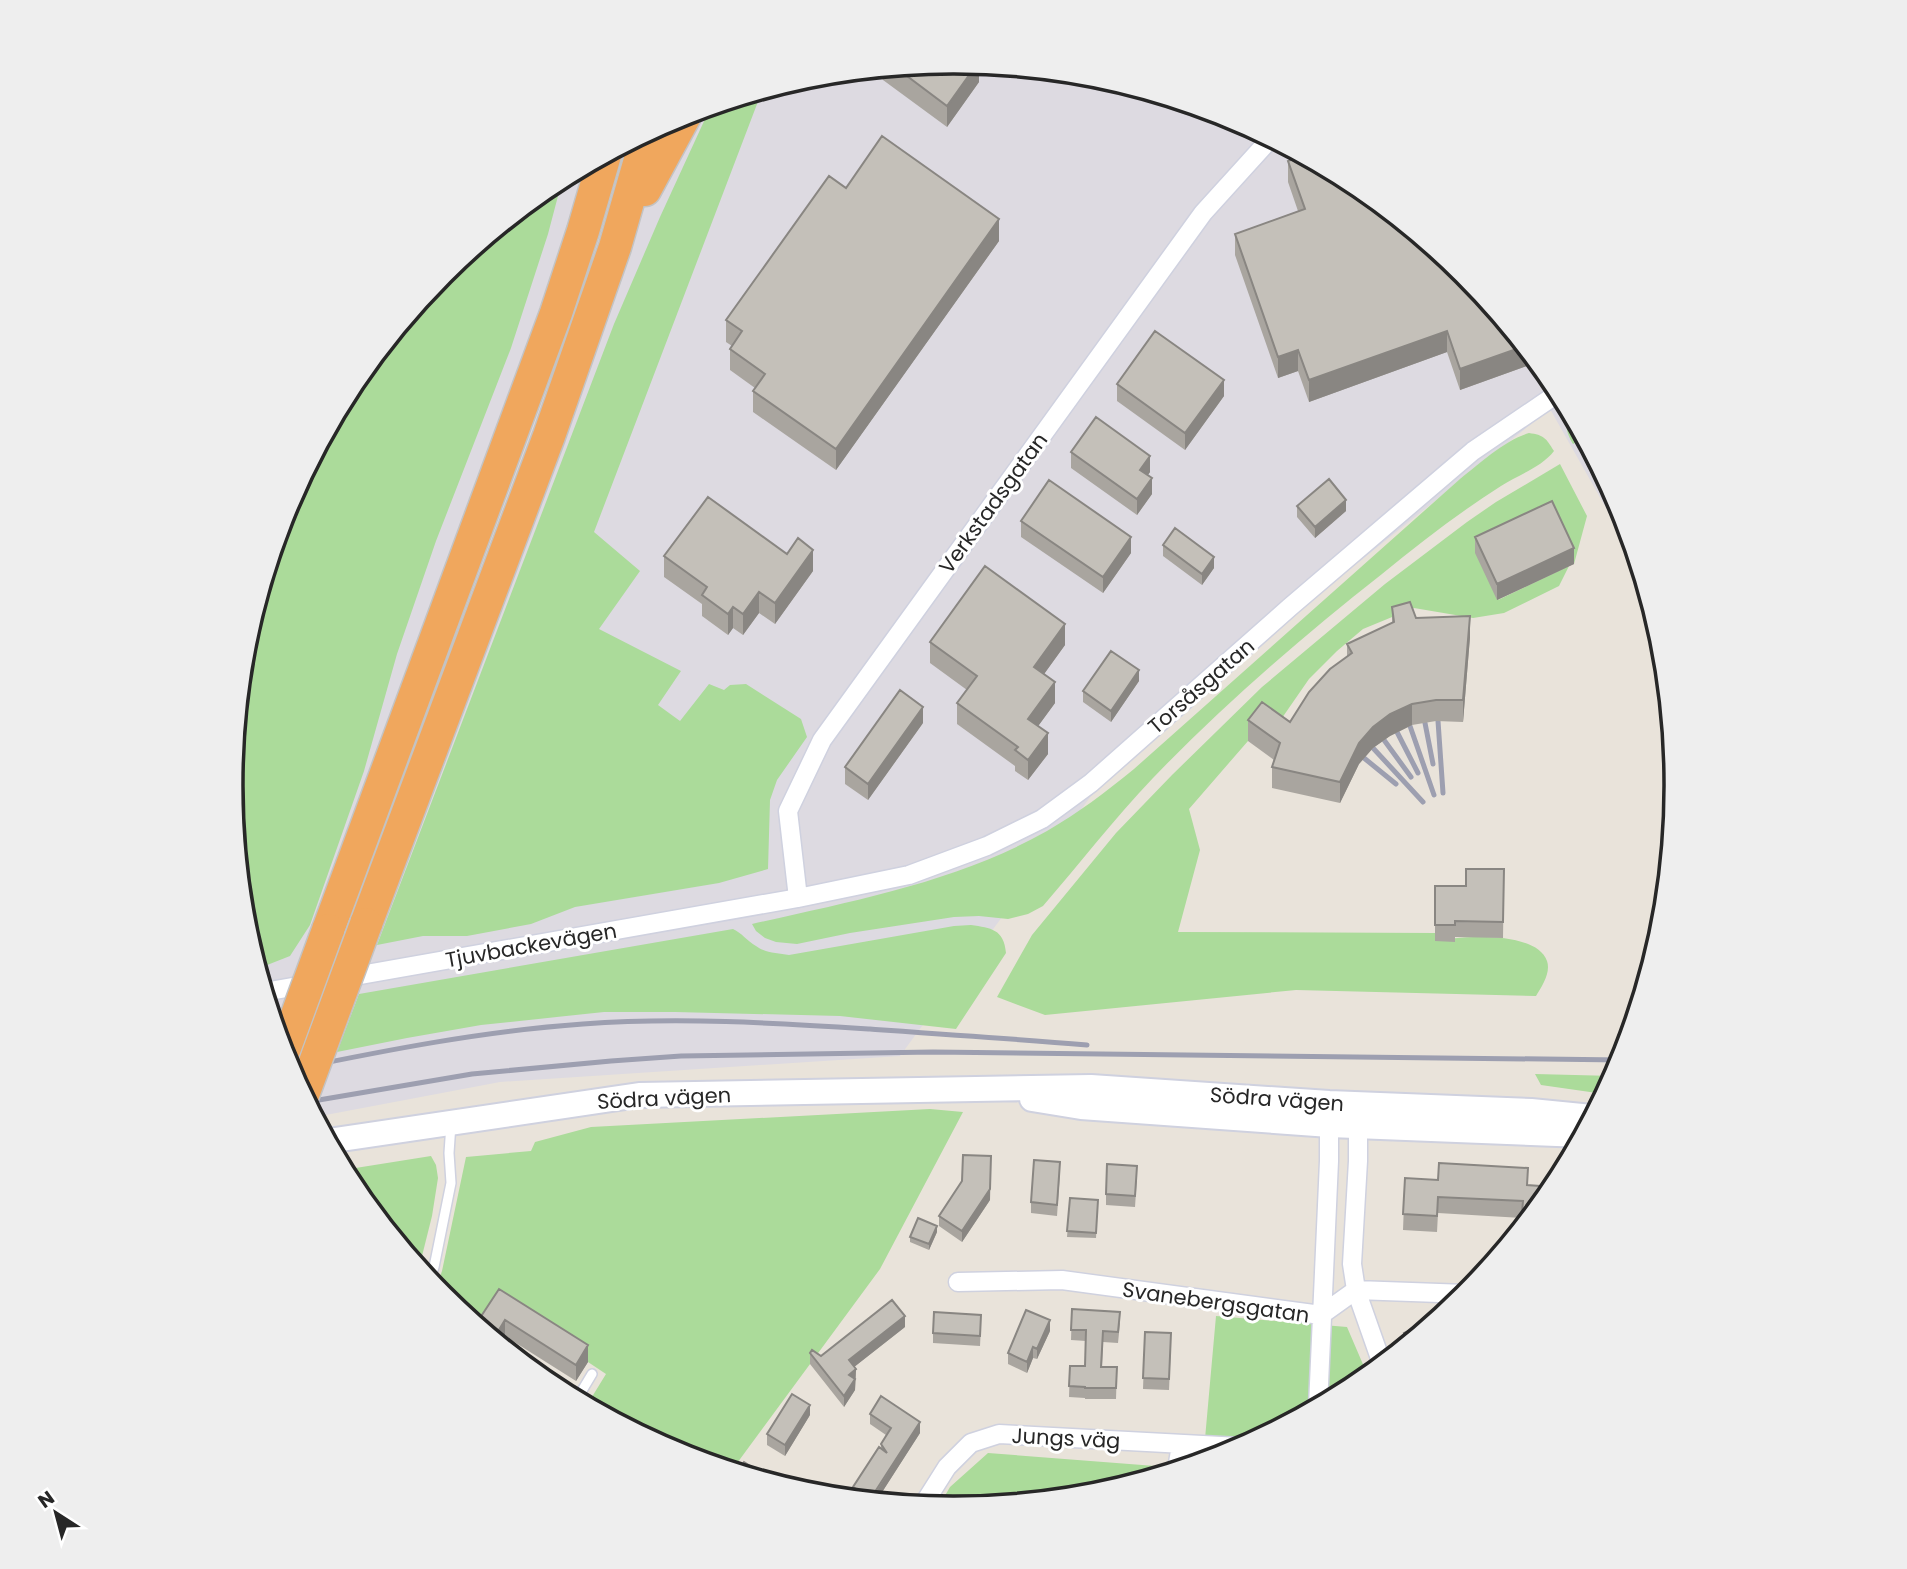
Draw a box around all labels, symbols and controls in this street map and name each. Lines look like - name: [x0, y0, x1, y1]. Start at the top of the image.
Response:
- street label: Verkstadsgatan: [932, 427, 1054, 579]
- street label: Torsåsgatan: [1142, 632, 1260, 740]
- street label: Tjuvbackevägen: [443, 916, 619, 974]
- street label: Södra vägen: [596, 1080, 732, 1116]
- street label: Södra vägen: [1209, 1080, 1345, 1118]
- street label: Svanebergsgatan: [1121, 1275, 1311, 1329]
- street label: Jungs väg: [1011, 1421, 1121, 1455]
- north arrow: [21, 1478, 91, 1548]
- text: N: [33, 1485, 60, 1515]

